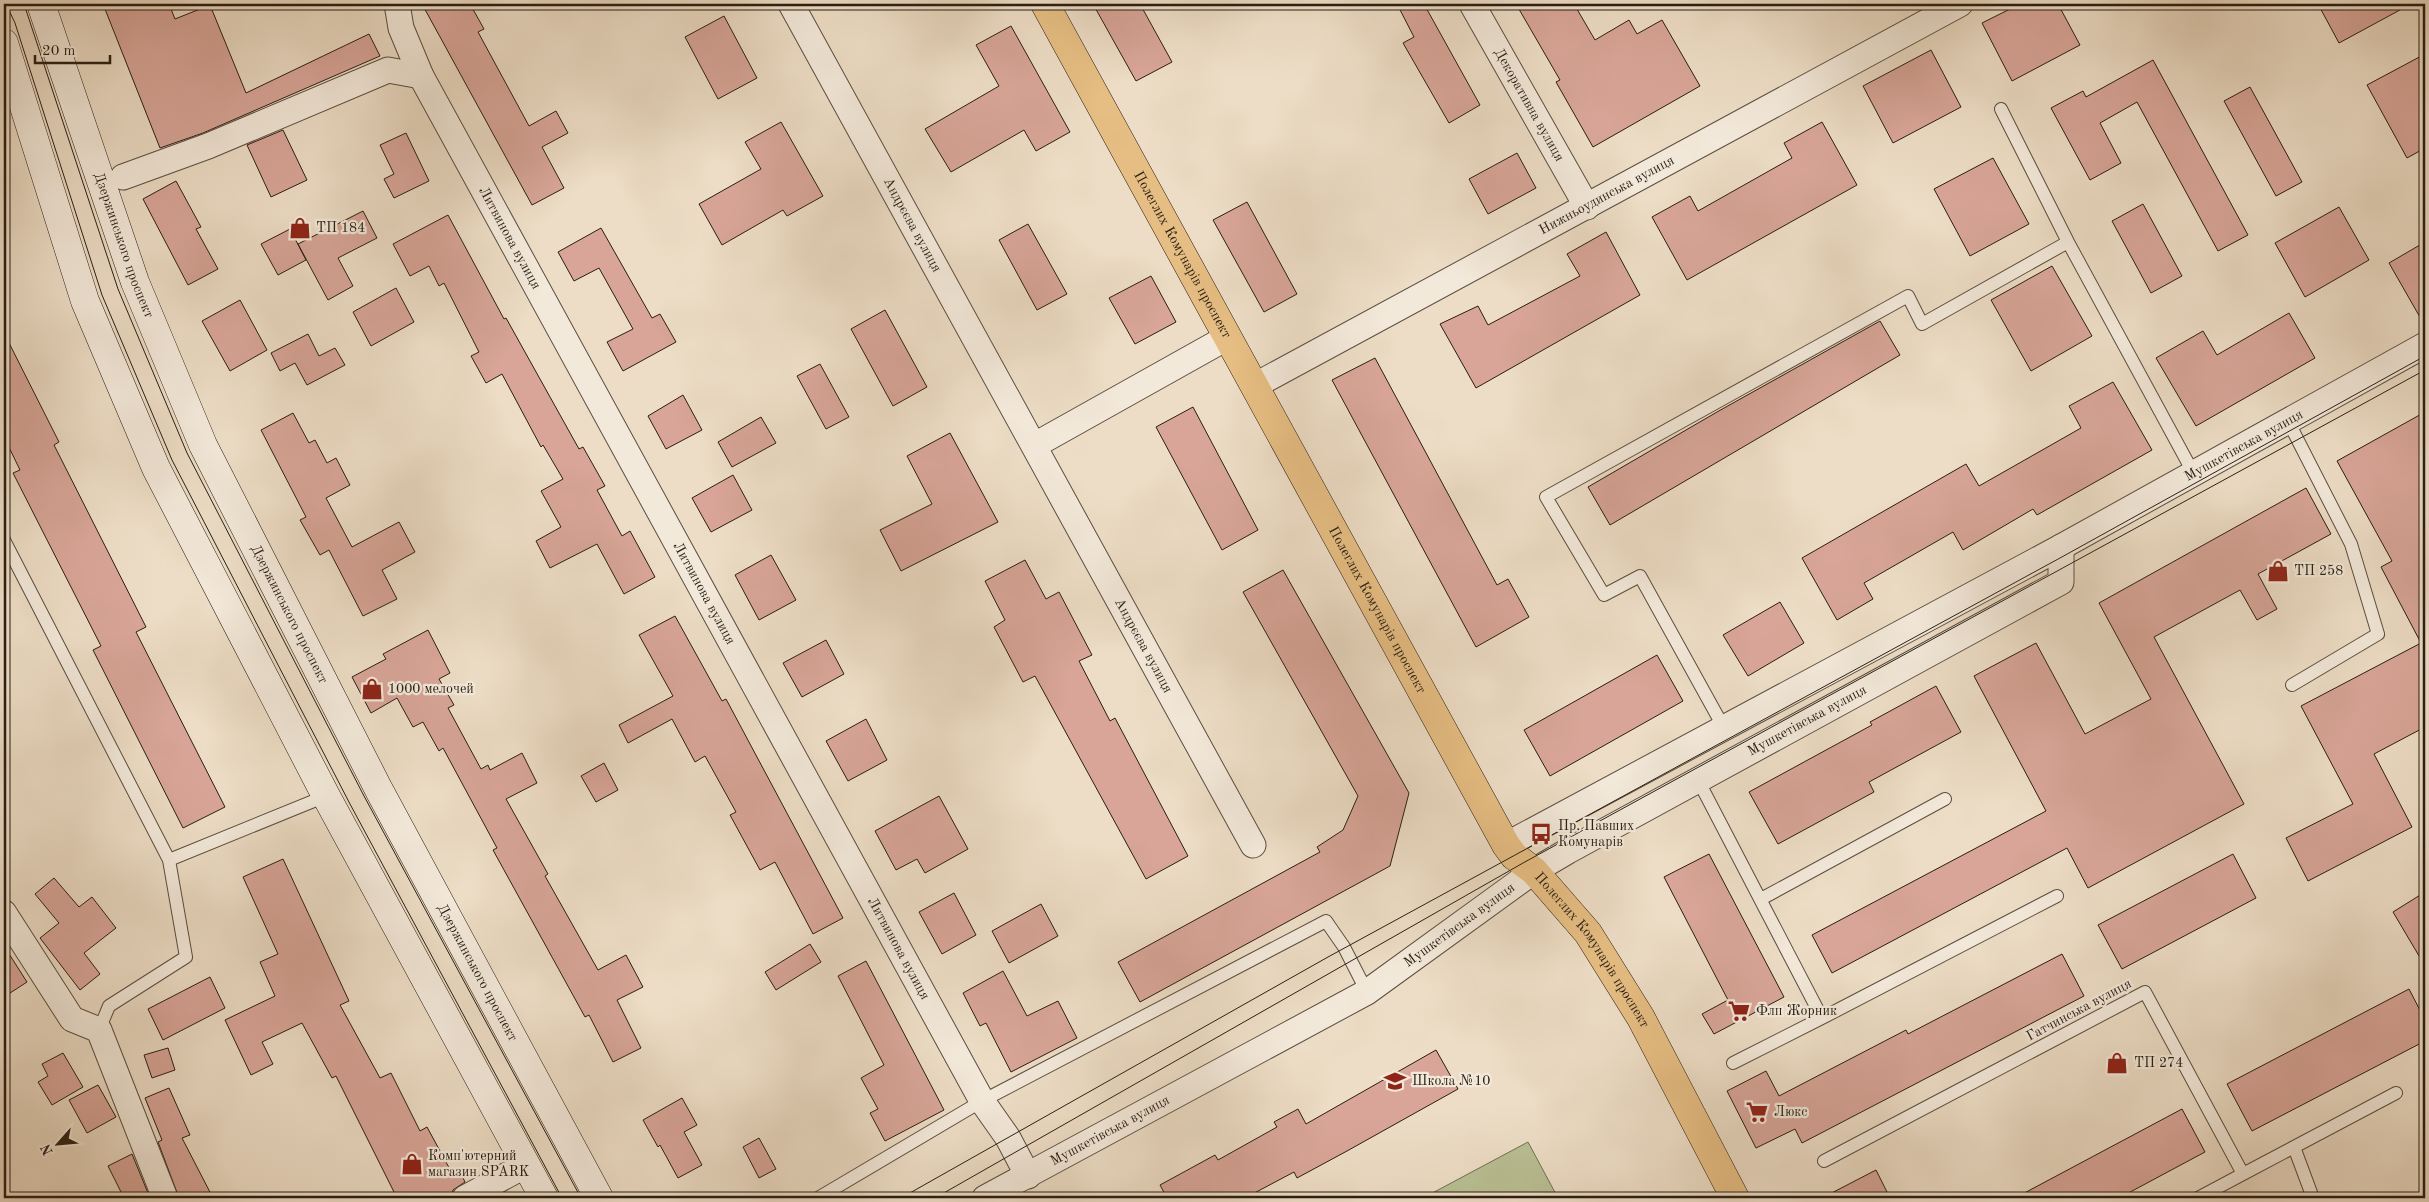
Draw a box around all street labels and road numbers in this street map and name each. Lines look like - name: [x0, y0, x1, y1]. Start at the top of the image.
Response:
- street label: Декоративна вулиця: [1492, 46, 1567, 164]
- street label: Нижньоудинська вулиця: [1537, 153, 1676, 237]
- street label: Полеглих Комунарів проспект: [1131, 169, 1234, 341]
- street label: Дзержинського проспект: [91, 171, 156, 320]
- street label: Андрєєва вулиця: [881, 175, 944, 275]
- street label: Литвинова вулиця: [476, 184, 543, 292]
- street label: Мушкетівська вулиця: [2182, 407, 2305, 484]
- street label: Полеглих Комунарів проспект: [1326, 524, 1429, 696]
- street label: Литвинова вулиця: [670, 540, 738, 647]
- street label: Дзержинського проспект: [248, 543, 331, 686]
- street label: Андрєєва вулиця: [1112, 596, 1175, 695]
- street label: Мушкетівська вулиця: [1745, 683, 1869, 759]
- street label: Полеглих Комунарів проспект: [1532, 870, 1652, 1030]
- street label: Мушкетівська вулиця: [1401, 880, 1517, 970]
- street label: Литвинова вулиця: [865, 895, 932, 1002]
- street label: Дзержинського проспект: [435, 902, 520, 1044]
- street label: Гатчинська вулиця: [2024, 976, 2134, 1044]
- street label: Мушкетівська вулиця: [1048, 1093, 1172, 1168]

